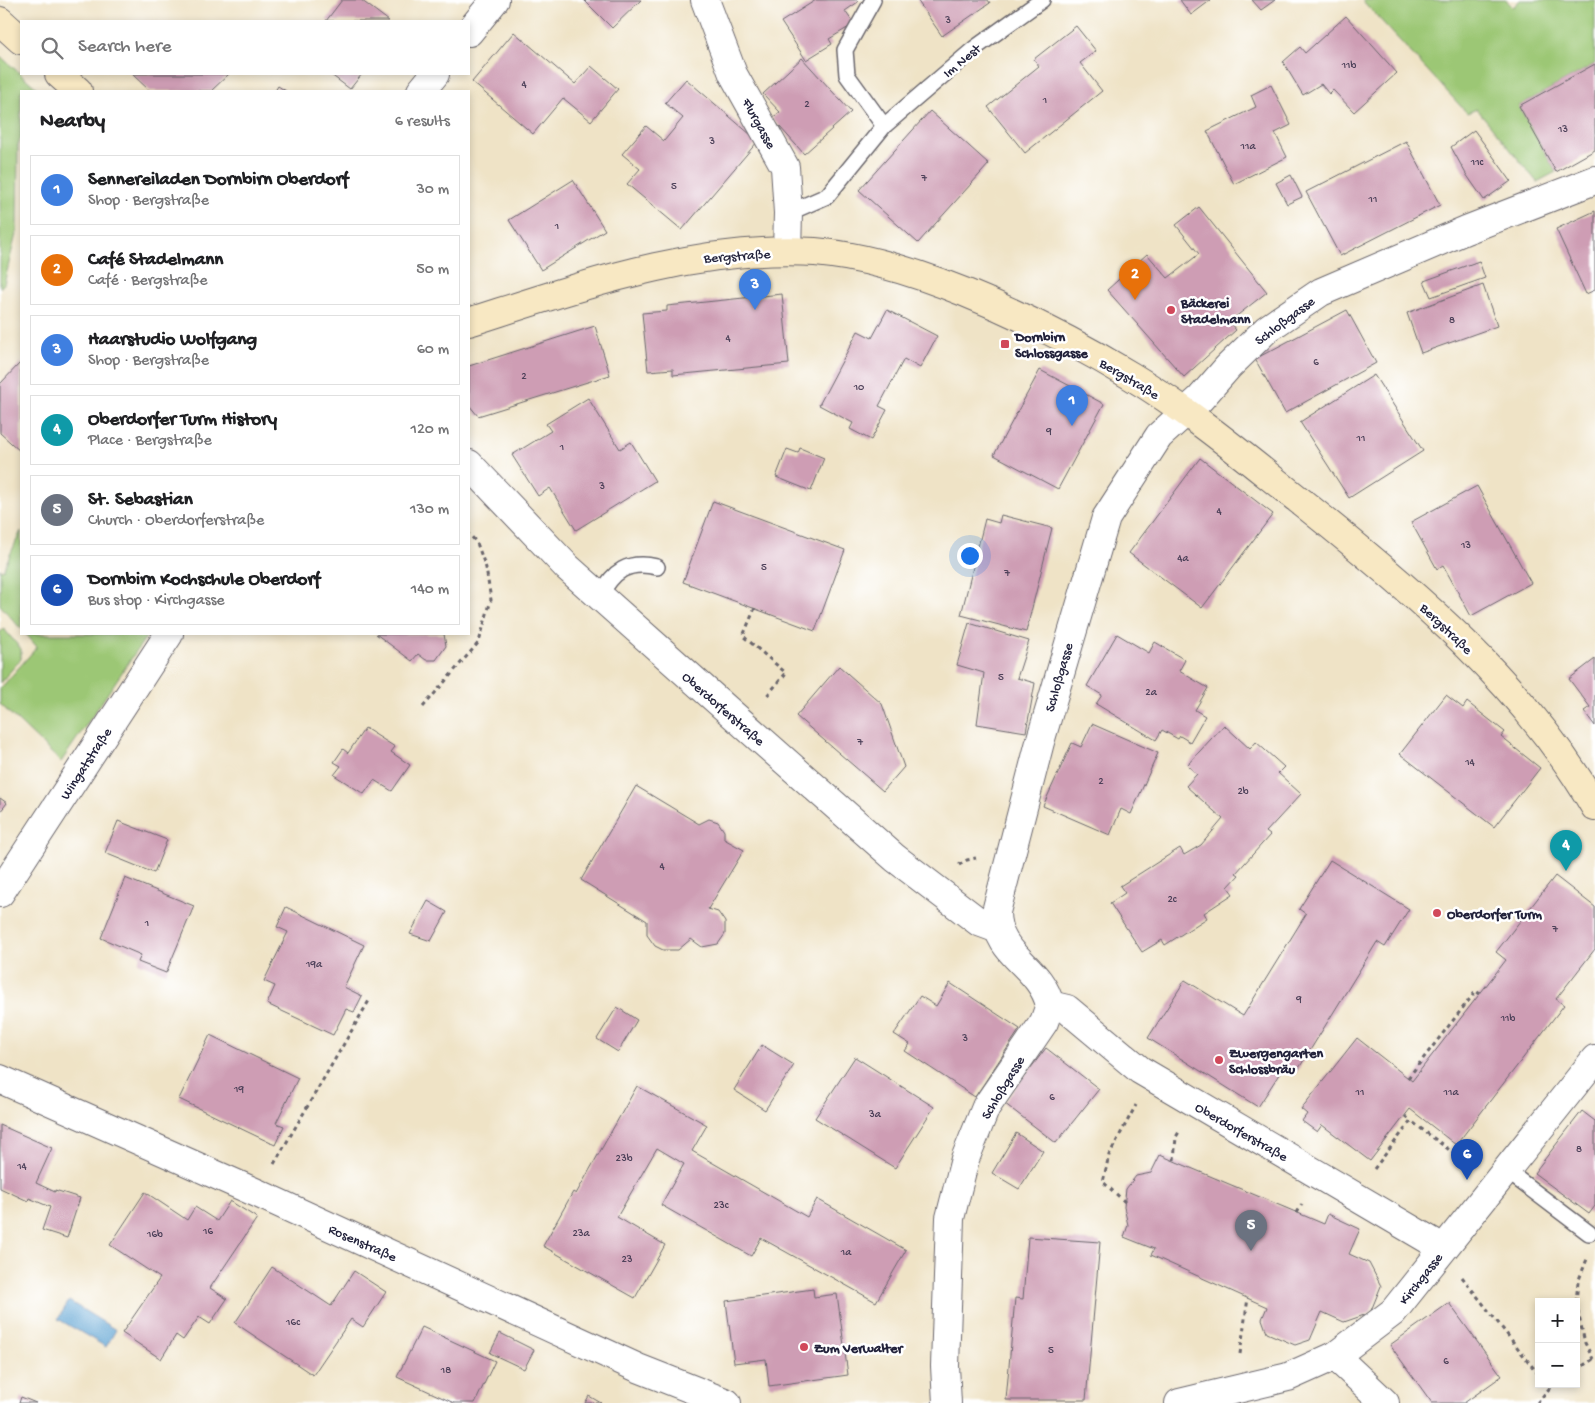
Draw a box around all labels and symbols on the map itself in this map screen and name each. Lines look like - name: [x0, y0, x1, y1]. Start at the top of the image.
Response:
- house number: 3: [944, 15, 951, 27]
- street label: Im Nest: [940, 40, 986, 83]
- house number: 11b: [1341, 60, 1357, 72]
- house number: 4: [521, 79, 527, 91]
- street label: Flurgasse: [737, 95, 779, 153]
- house number: 1: [1042, 95, 1047, 107]
- house number: 2: [804, 99, 810, 111]
- house number: 13: [1557, 124, 1568, 136]
- house number: 3: [708, 136, 715, 148]
- house number: 11a: [1240, 141, 1256, 153]
- house number: 11c: [1470, 157, 1485, 169]
- house number: 7: [920, 173, 927, 185]
- house number: 5: [671, 181, 677, 193]
- house number: 11: [1368, 194, 1377, 206]
- house number: 1: [554, 221, 559, 233]
- street label: Bergstraße: [702, 247, 772, 268]
- pin: 2: [1119, 259, 1151, 300]
- pin: 3: [739, 269, 771, 310]
- street label: Schloßgasse: [1252, 293, 1320, 350]
- place label: Bäckerei Stadelmann: [1180, 296, 1251, 329]
- marker: Bäckerei Stadelmann: [1165, 304, 1177, 316]
- house number: 8: [1449, 315, 1455, 327]
- place label: Dornbirn Schlossgasse: [1013, 330, 1088, 363]
- house number: 4: [725, 333, 731, 345]
- marker: Dornbirn Schlossgasse: [999, 338, 1011, 350]
- street label: Bergstraße: [1095, 355, 1162, 405]
- house number: 6: [1313, 357, 1319, 369]
- house number: 2: [521, 371, 527, 383]
- house number: 10: [853, 382, 864, 394]
- pin: 1: [1056, 385, 1088, 426]
- house number: 9: [1045, 426, 1052, 438]
- house number: 11: [1356, 433, 1365, 445]
- house number: 1: [559, 442, 564, 454]
- house number: 3: [598, 481, 605, 493]
- house number: 4: [1216, 506, 1222, 518]
- house number: 13: [1460, 540, 1471, 552]
- your location: [957, 543, 983, 569]
- house number: 4a: [1177, 553, 1190, 565]
- house number: 5: [761, 562, 767, 574]
- house number: 7: [1003, 568, 1010, 580]
- street label: Bergstraße: [1415, 600, 1476, 660]
- street label: Schloßgasse: [1042, 641, 1079, 714]
- street label: Oberdorferstraße: [677, 669, 768, 751]
- house number: 5: [998, 672, 1004, 684]
- house number: 2a: [1145, 687, 1158, 699]
- street label: Wingatstraße: [58, 725, 117, 804]
- house number: 7: [856, 737, 863, 749]
- house number: 14: [1464, 757, 1476, 769]
- house number: 2: [1098, 776, 1104, 788]
- house number: 2b: [1237, 786, 1249, 798]
- pin: 4: [1550, 830, 1582, 871]
- house number: 4: [659, 861, 665, 873]
- house number: 2c: [1167, 894, 1178, 906]
- marker: Oberdorfer Turm: [1431, 907, 1443, 919]
- place label: Oberdorfer Turm: [1447, 907, 1542, 924]
- house number: 1: [144, 918, 149, 930]
- house number: 7: [1551, 924, 1558, 936]
- house number: 19a: [305, 959, 323, 971]
- house number: 9: [1295, 994, 1302, 1006]
- house number: 11b: [1500, 1013, 1516, 1025]
- house number: 3: [961, 1033, 968, 1045]
- place label: Zwergengarten Schlossbräu: [1229, 1046, 1324, 1079]
- street label: Schloßgasse: [979, 1053, 1030, 1123]
- marker: Zwergengarten Schlossbräu: [1213, 1054, 1225, 1066]
- house number: 19: [233, 1084, 244, 1096]
- house number: 11: [1355, 1087, 1364, 1099]
- house number: 11a: [1443, 1087, 1459, 1099]
- house number: 6: [1049, 1092, 1055, 1104]
- street label: Oberdorferstraße: [1191, 1100, 1291, 1167]
- house number: 3a: [868, 1109, 882, 1121]
- pin: 6: [1451, 1139, 1483, 1180]
- house number: 8: [1576, 1144, 1582, 1156]
- house number: 23b: [616, 1153, 633, 1165]
- house number: 14: [16, 1161, 28, 1173]
- house number: 23c: [714, 1200, 730, 1212]
- pin: 5: [1235, 1210, 1267, 1251]
- street label: Rosenstraße: [325, 1222, 399, 1267]
- house number: 16: [202, 1226, 213, 1238]
- house number: 23a: [572, 1228, 590, 1240]
- house number: 16b: [146, 1229, 163, 1241]
- house number: 1a: [840, 1247, 852, 1259]
- street label: Kirchgasse: [1396, 1250, 1448, 1309]
- house number: 23: [621, 1254, 633, 1266]
- house number: 16c: [285, 1317, 301, 1329]
- marker: Zum Verwalter: [798, 1341, 810, 1353]
- place label: Zum Verwalter: [814, 1341, 904, 1358]
- house number: 5: [1048, 1345, 1054, 1357]
- house number: 6: [1443, 1356, 1449, 1368]
- house number: 18: [440, 1365, 451, 1377]

